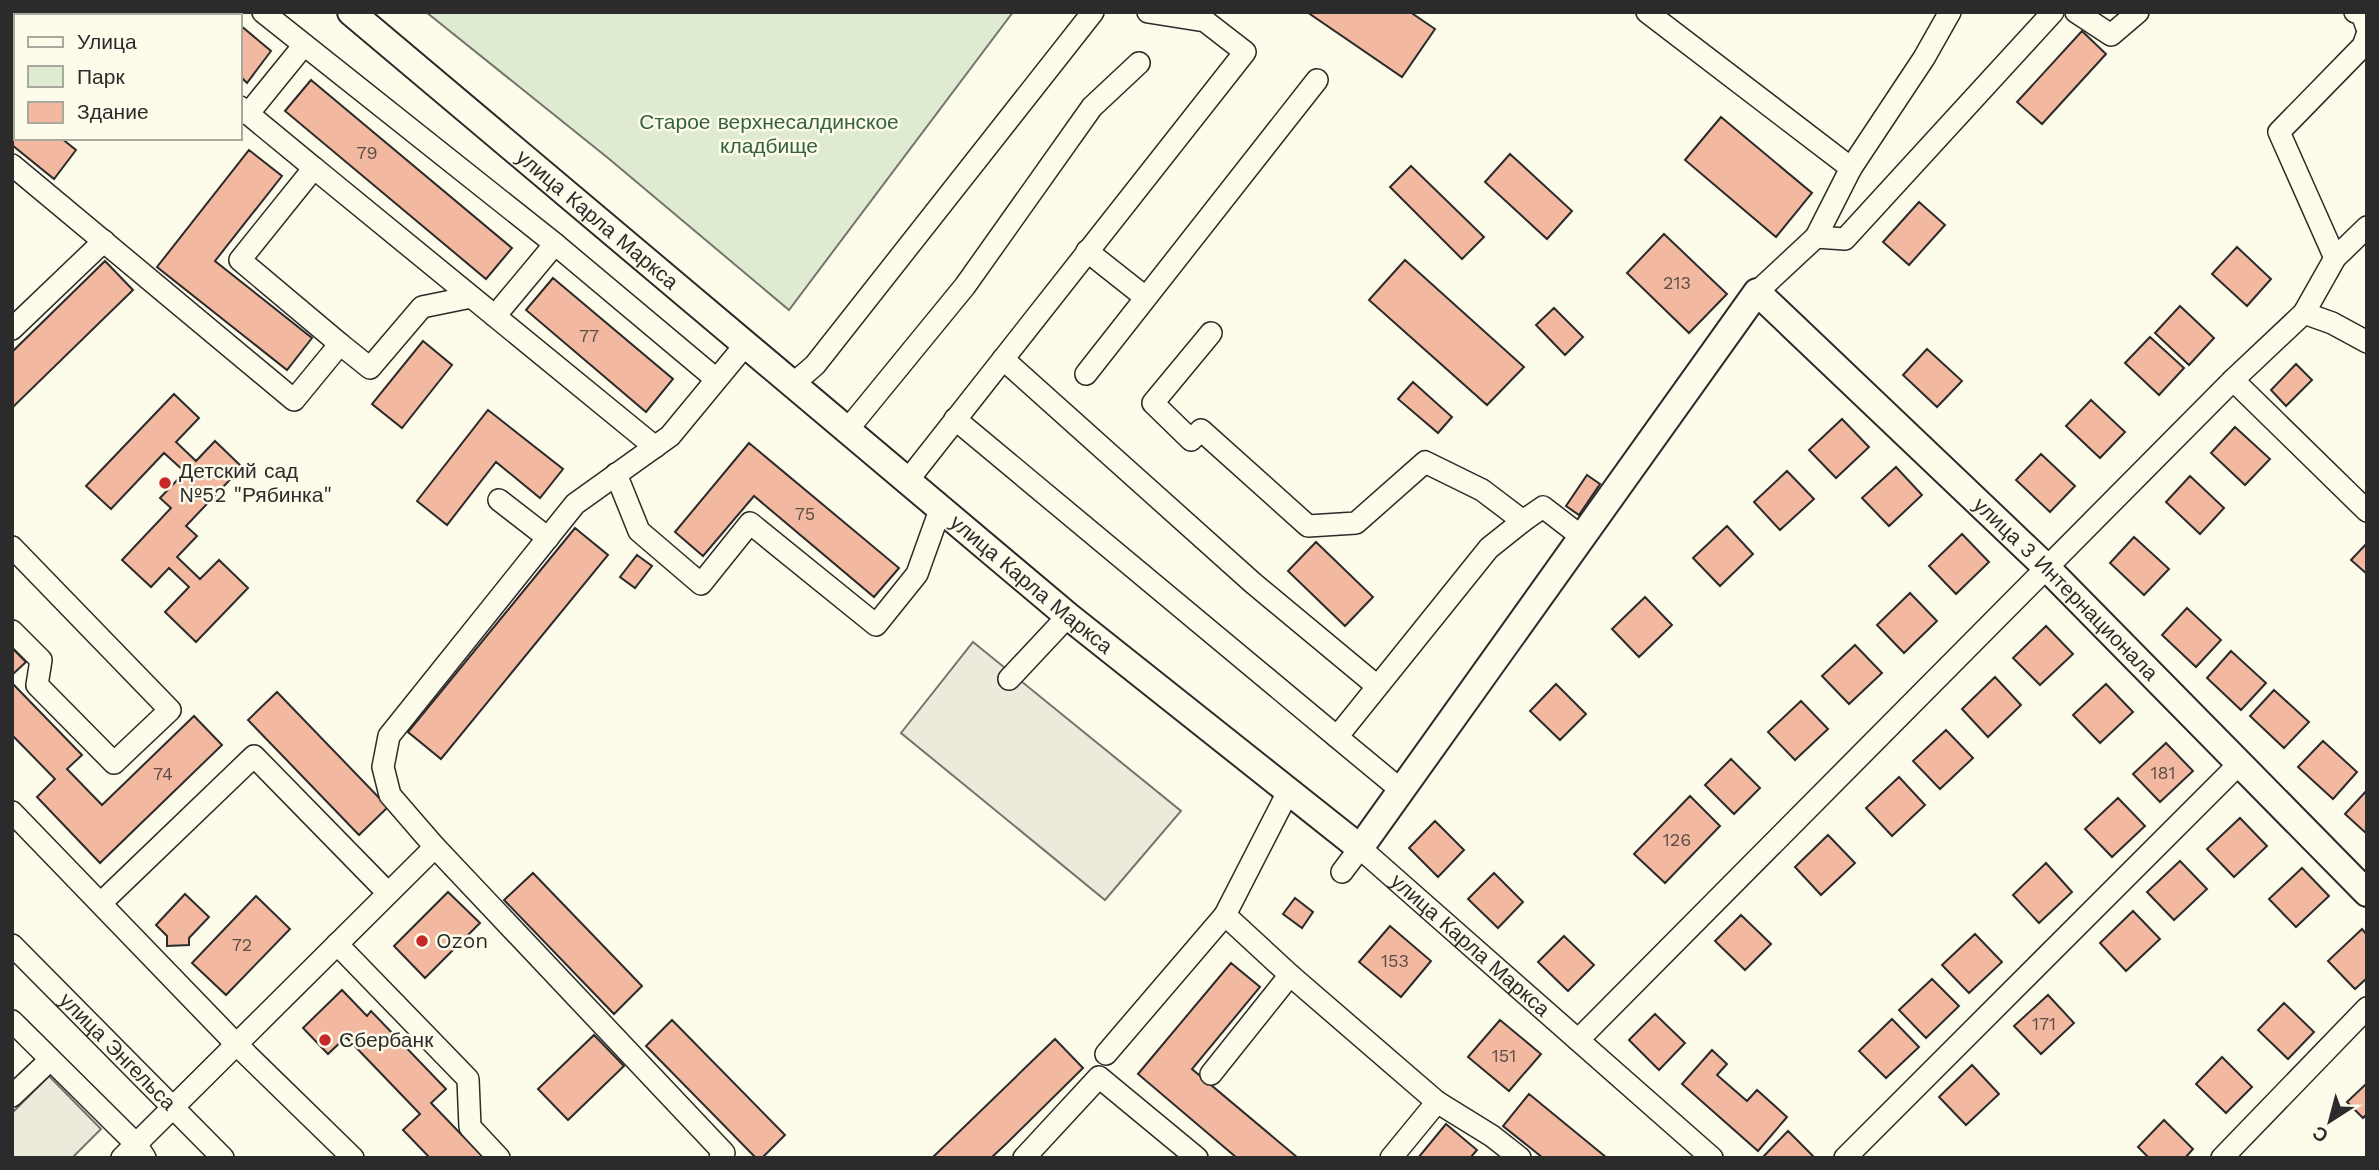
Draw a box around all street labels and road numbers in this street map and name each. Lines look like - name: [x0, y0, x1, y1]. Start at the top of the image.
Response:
- street label: улица Карла Маркса: [512, 144, 684, 294]
- street label: улица 3 Интернационала: [1969, 492, 2164, 686]
- street label: улица Карла Маркса: [945, 509, 1118, 659]
- street label: улица Карла Маркса: [1386, 868, 1556, 1022]
- street label: улица Энгельса: [54, 987, 182, 1115]

